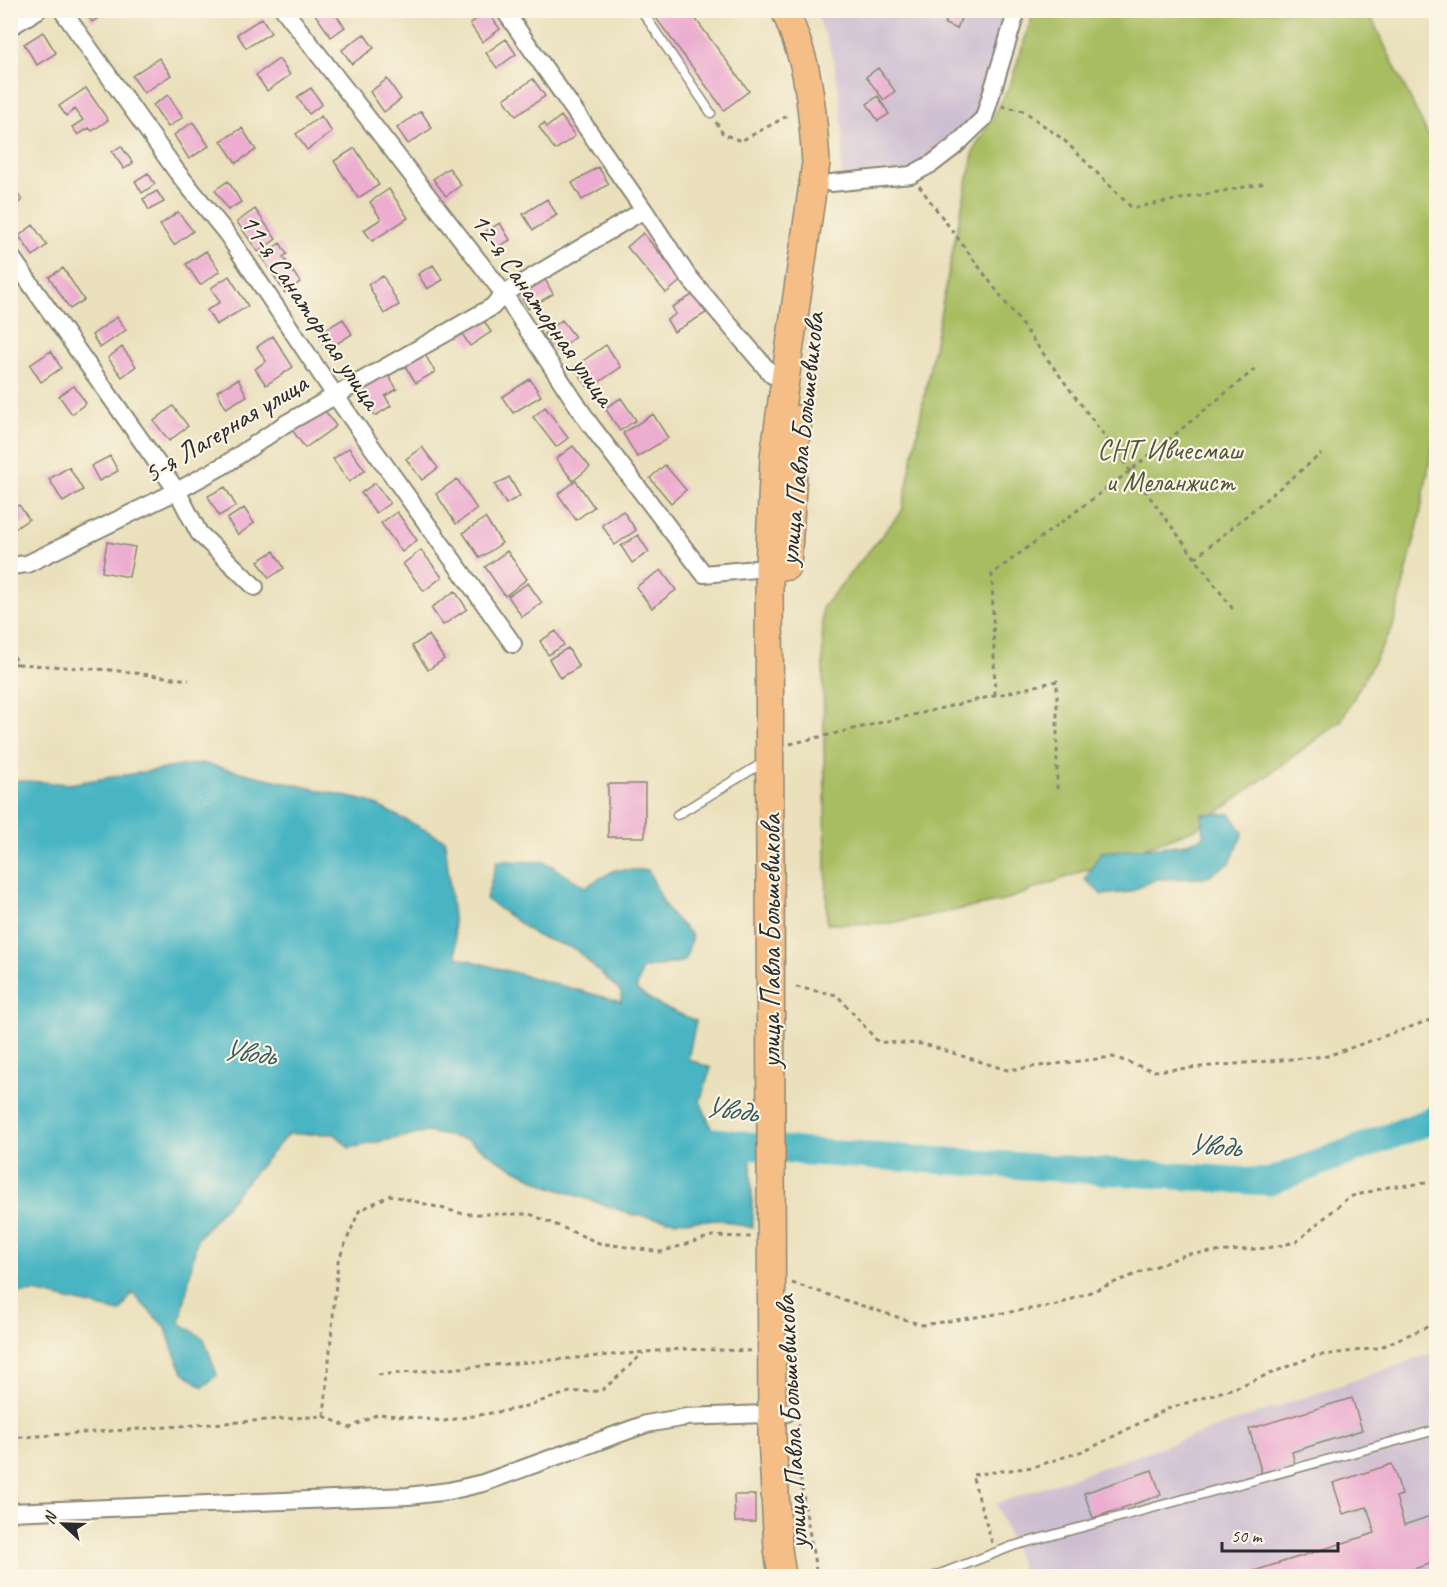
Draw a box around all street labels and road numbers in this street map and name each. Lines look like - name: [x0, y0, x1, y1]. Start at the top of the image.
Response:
- street label: 12-я Санаторная улица: [463, 205, 624, 415]
- street label: 11-я Санаторная улица: [233, 207, 391, 418]
- street label: улица Павла Большевикова: [770, 309, 832, 569]
- street label: 5-я Лагерная улица: [137, 364, 315, 491]
- street label: улица Павла Большевикова: [753, 812, 788, 1070]
- street label: улица Павла Большевикова: [767, 1292, 815, 1552]

